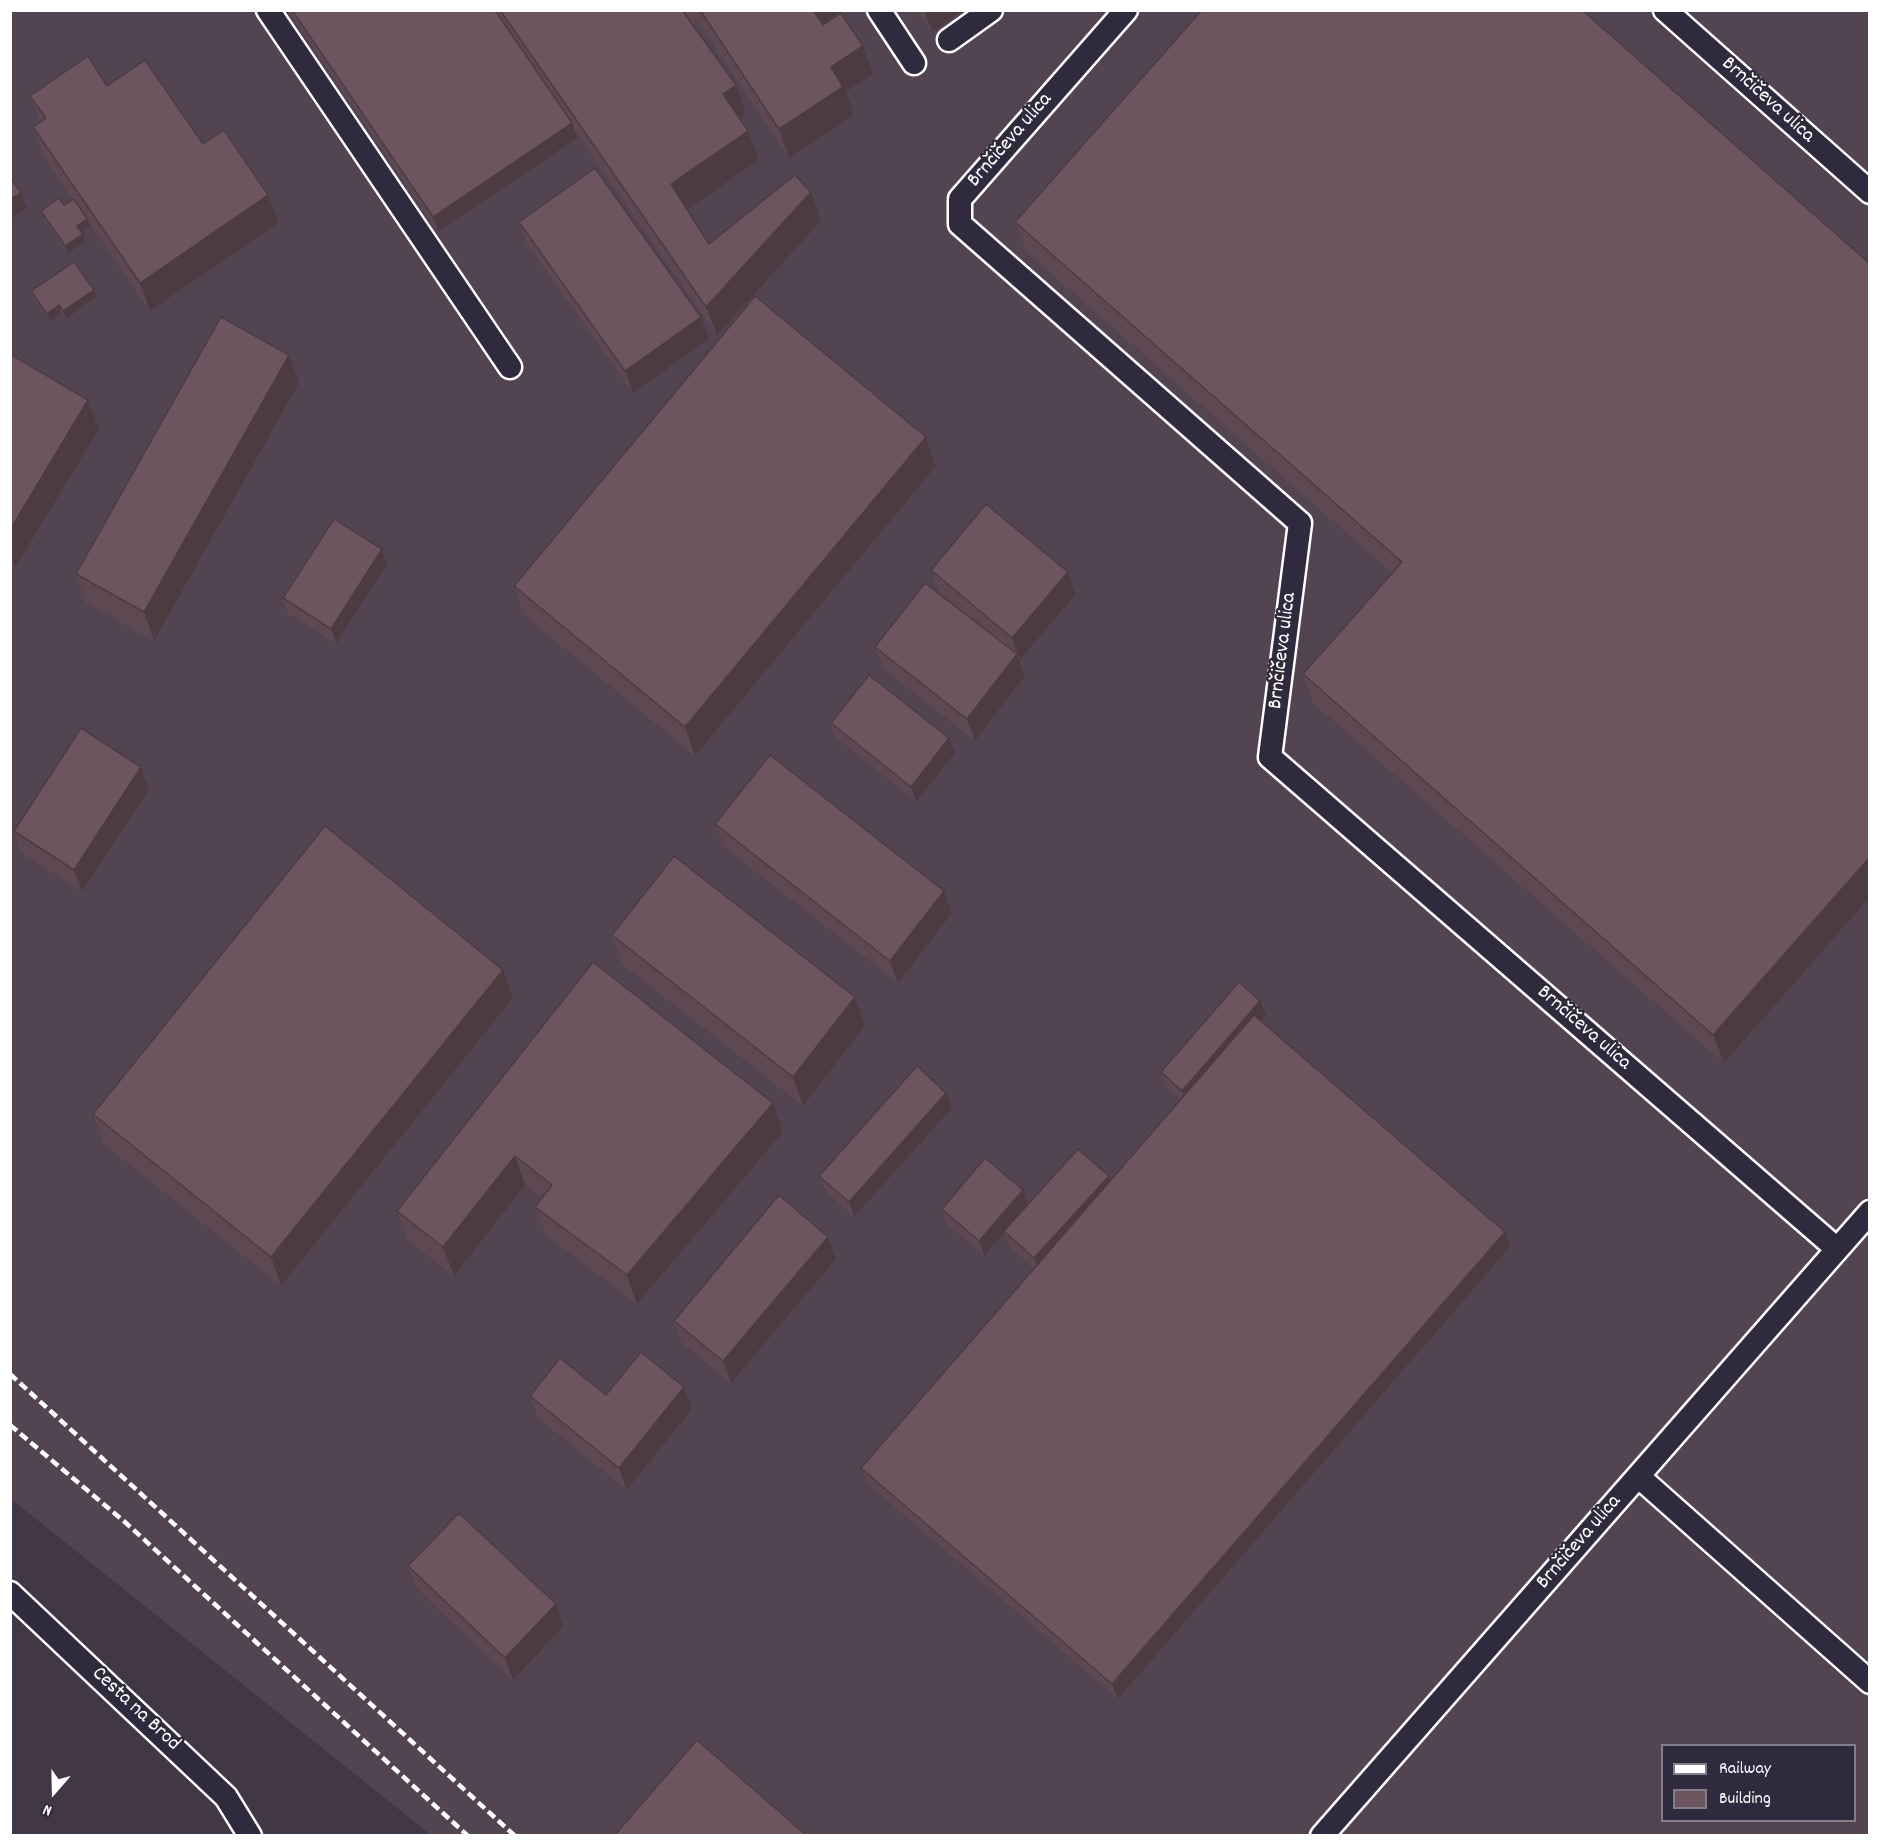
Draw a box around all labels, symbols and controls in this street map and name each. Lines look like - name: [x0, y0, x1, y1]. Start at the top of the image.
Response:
- street label: Brnčičeva ulica: [1715, 52, 1819, 150]
- street label: Brnčičeva ulica: [963, 89, 1059, 193]
- street label: Brnčičeva ulica: [1264, 591, 1304, 711]
- street label: Brnčičeva ulica: [1531, 981, 1635, 1077]
- street label: Brnčičeva ulica: [1532, 1491, 1628, 1595]
- street label: Cesta na Brod: [85, 1663, 185, 1757]
- legend: [1661, 1744, 1856, 1822]
- text: Railway: [1719, 1757, 1771, 1782]
- north arrow: [24, 1762, 84, 1822]
- text: Building: [1719, 1787, 1771, 1812]
- text: N: [40, 1797, 55, 1822]

